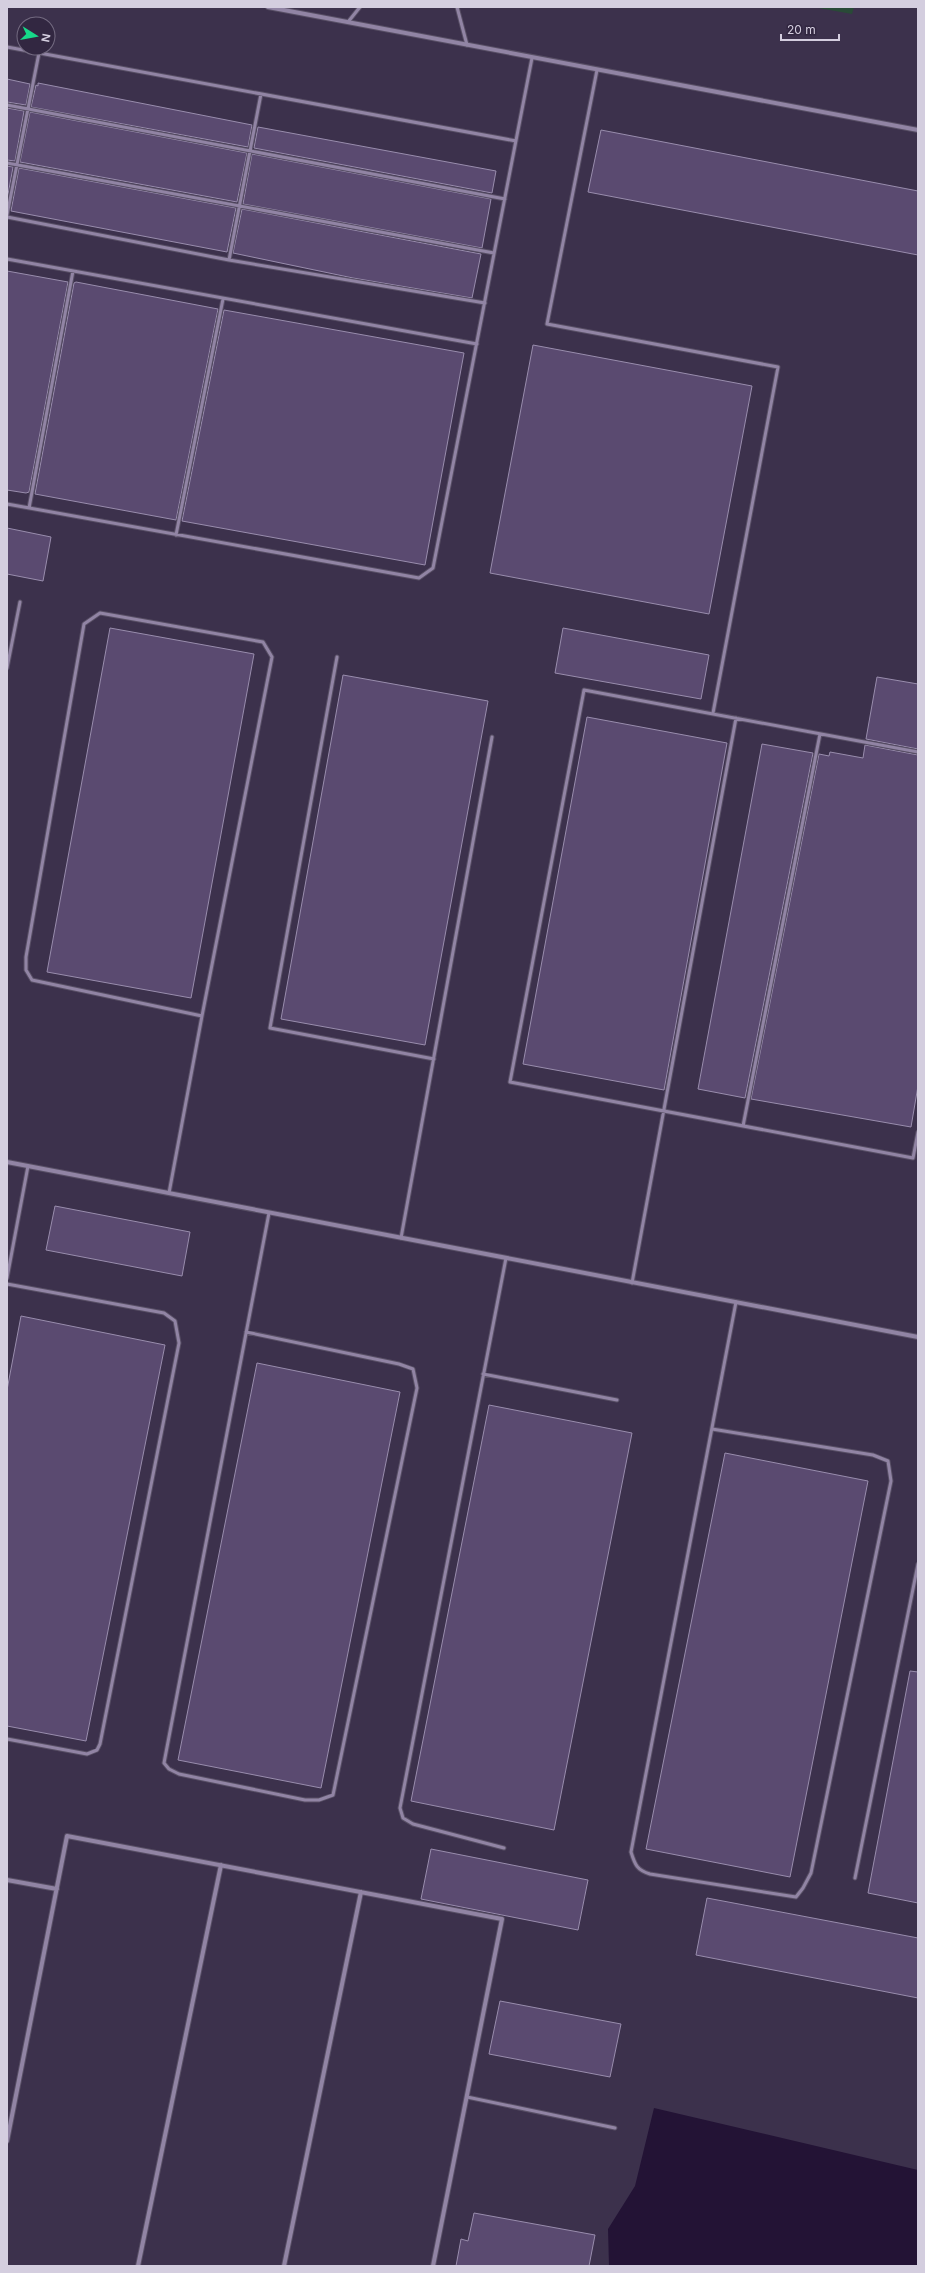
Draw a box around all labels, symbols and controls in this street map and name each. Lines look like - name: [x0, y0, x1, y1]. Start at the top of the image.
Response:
- north arrow: [16, 16, 56, 56]
- scale bar: [781, 16, 839, 42]
- text: 20 m: [787, 22, 816, 37]
- text: N: [38, 32, 53, 43]

